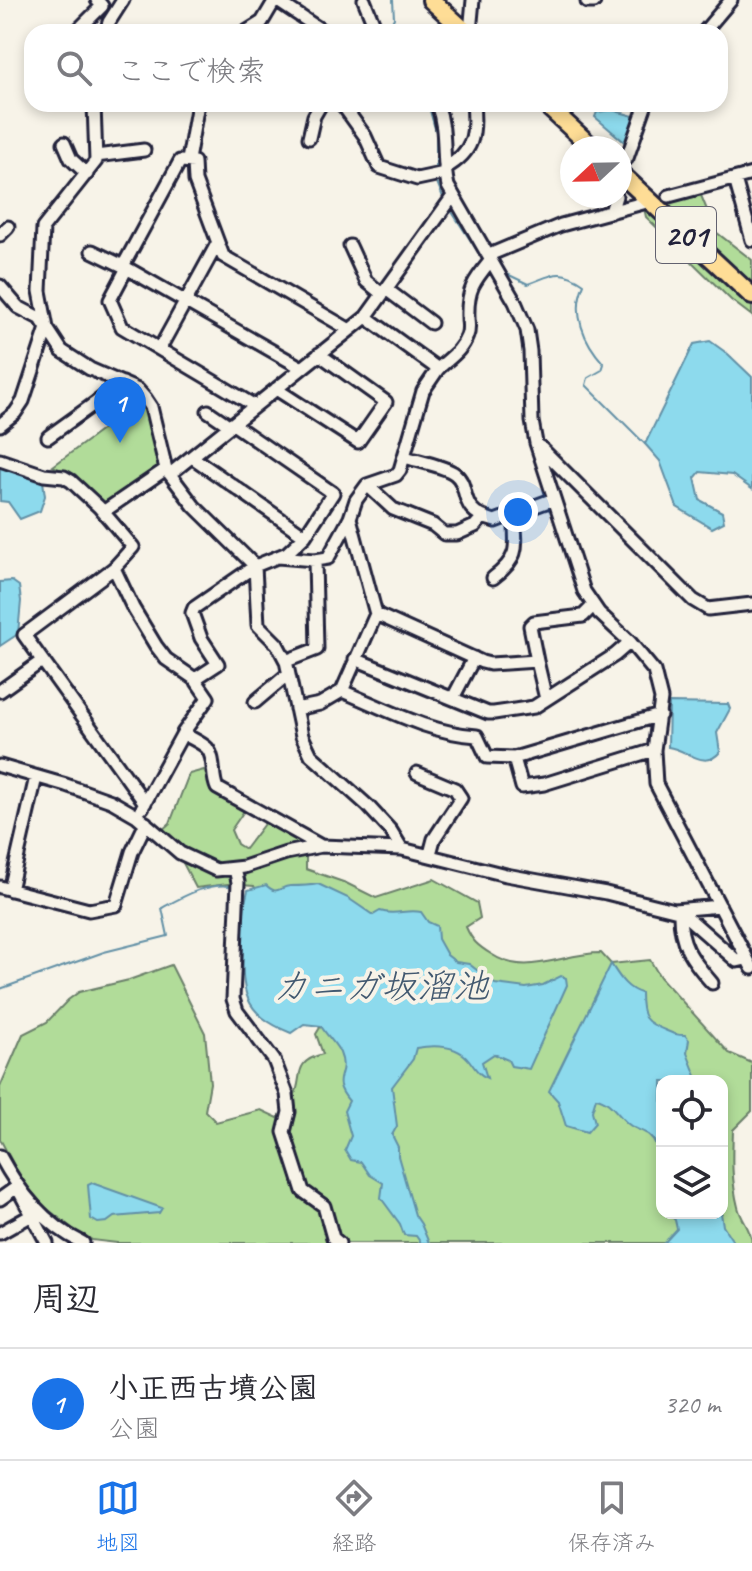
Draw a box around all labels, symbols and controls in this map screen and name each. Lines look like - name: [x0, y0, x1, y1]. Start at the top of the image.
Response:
- search box: [24, 24, 728, 112]
- icon: search: [52, 46, 96, 90]
- text: ここで検索: [116, 52, 266, 90]
- north arrow: [560, 136, 632, 208]
- road number: 201: [656, 207, 716, 263]
- pin: 1: [94, 377, 146, 443]
- your location: [498, 492, 538, 532]
- water label: カニガ坂溜池: [273, 963, 490, 1009]
- map controls: [656, 1075, 728, 1219]
- button: locate: [656, 1075, 728, 1147]
- button: layers: [656, 1147, 728, 1219]
- text: 周辺: [32, 1277, 100, 1320]
- text: 小正西古墳公園: [108, 1369, 318, 1407]
- text: 1: [52, 1388, 64, 1421]
- text: 320 m: [664, 1388, 720, 1421]
- text: 公園: [108, 1412, 160, 1445]
- tab: 地図: [96, 1476, 140, 1557]
- tab: 経路: [332, 1476, 376, 1557]
- tab: 保存済み: [568, 1476, 656, 1557]

